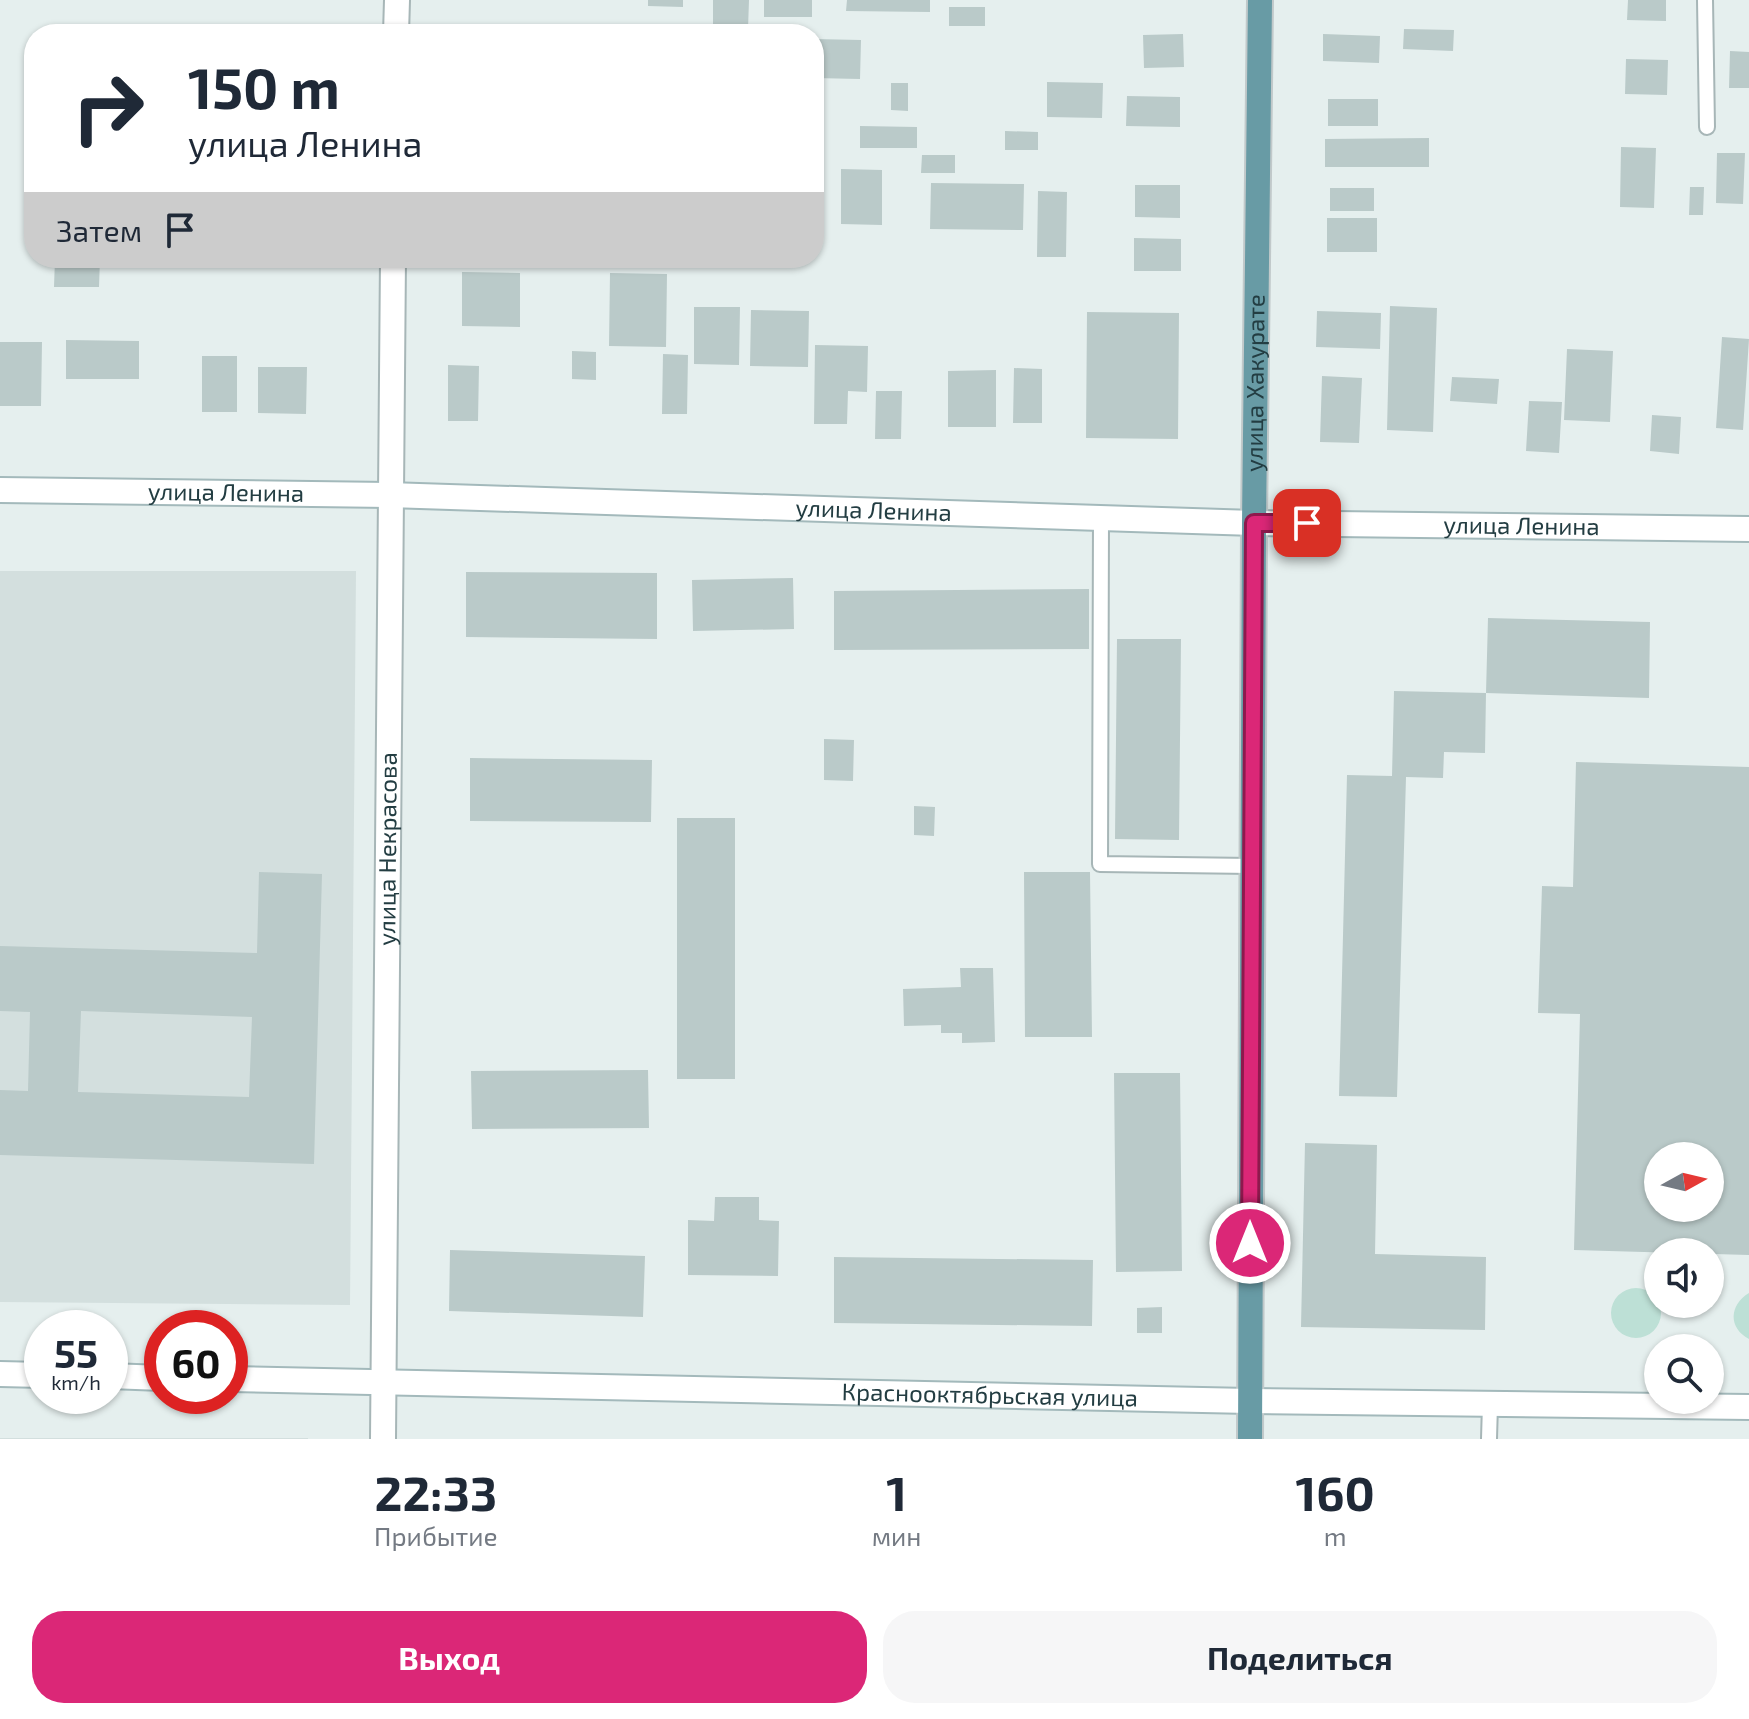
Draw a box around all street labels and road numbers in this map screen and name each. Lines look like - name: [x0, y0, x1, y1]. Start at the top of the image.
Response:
- street label: улица Хакурате: [1239, 294, 1270, 472]
- street label: улица Ленина: [148, 476, 304, 507]
- street label: улица Ленина: [795, 492, 952, 526]
- street label: улица Ленина: [1443, 509, 1600, 540]
- street label: улица Некрасова: [371, 752, 402, 946]
- street label: Краснооктябрьская улица: [842, 1376, 1138, 1412]

